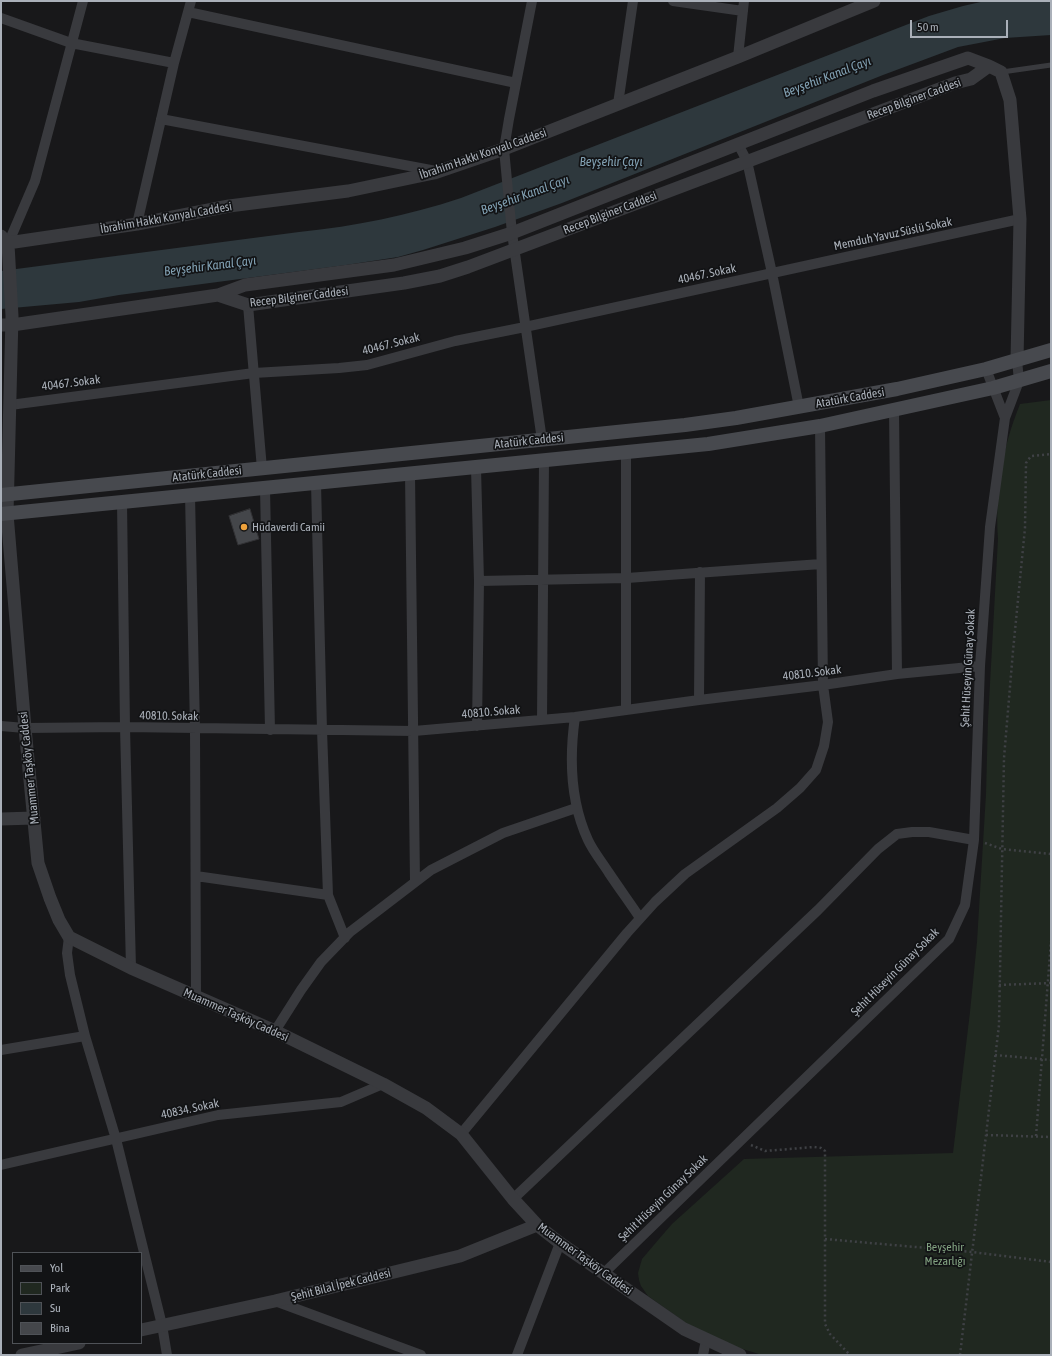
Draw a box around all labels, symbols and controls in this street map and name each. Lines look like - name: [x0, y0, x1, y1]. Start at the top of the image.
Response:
- scale bar: [912, 12, 1010, 38]
- text: 50 m: [917, 20, 939, 34]
- water label: Beyşehir Kanal Çayı: [781, 53, 873, 101]
- street label: Recep Bilginer Caddesi: [865, 75, 963, 123]
- street label: İbrahim Hakkı Konyalı Caddesi: [418, 125, 548, 183]
- water label: Beyşehir Çayı: [580, 154, 642, 170]
- water label: Beyşehir Kanal Çayı: [479, 172, 571, 218]
- street label: Recep Bilginer Caddesi: [561, 188, 659, 238]
- street label: İbrahim Hakkı Konyalı Caddesi: [99, 199, 233, 237]
- street label: Memduh Yavuz Süslü Sokak: [833, 214, 953, 254]
- water label: Beyşehir Kanal Çayı: [163, 253, 257, 279]
- street label: 40467. Sokak: [677, 261, 737, 287]
- street label: Recep Bilginer Caddesi: [249, 284, 349, 310]
- street label: 40467. Sokak: [361, 330, 421, 358]
- street label: 40467. Sokak: [41, 372, 101, 394]
- street label: Atatürk Caddesi: [815, 385, 885, 411]
- street label: Atatürk Caddesi: [494, 430, 564, 452]
- street label: Atatürk Caddesi: [172, 463, 242, 485]
- place label: Hüdaverdi Camii: [252, 520, 325, 534]
- marker: Hüdaverdi Camii: [239, 522, 249, 532]
- street label: Şehit Hüseyin Günay Sokak: [958, 608, 978, 728]
- street label: 40810. Sokak: [782, 662, 842, 684]
- street label: 40810. Sokak: [461, 702, 521, 722]
- street label: 40810. Sokak: [139, 708, 199, 724]
- street label: Muammer Taşköy Caddesi: [16, 711, 42, 825]
- street label: Şehit Hüseyin Günay Sokak: [848, 925, 942, 1019]
- street label: Muammer Taşköy Caddesi: [181, 985, 291, 1045]
- street label: 40834. Sokak: [160, 1096, 220, 1122]
- street label: Şehit Hüseyin Günay Sokak: [615, 1152, 711, 1244]
- street label: Muammer Taşköy Caddesi: [535, 1220, 635, 1298]
- park label: Beyşehir Mezarlığı: [925, 1240, 965, 1268]
- legend: [12, 1252, 142, 1344]
- text: Yol: [50, 1261, 63, 1275]
- street label: Şehit Bilal İpek Caddesi: [290, 1266, 392, 1304]
- text: Park: [50, 1281, 70, 1295]
- text: Su: [50, 1301, 61, 1315]
- text: Bina: [50, 1321, 70, 1335]

